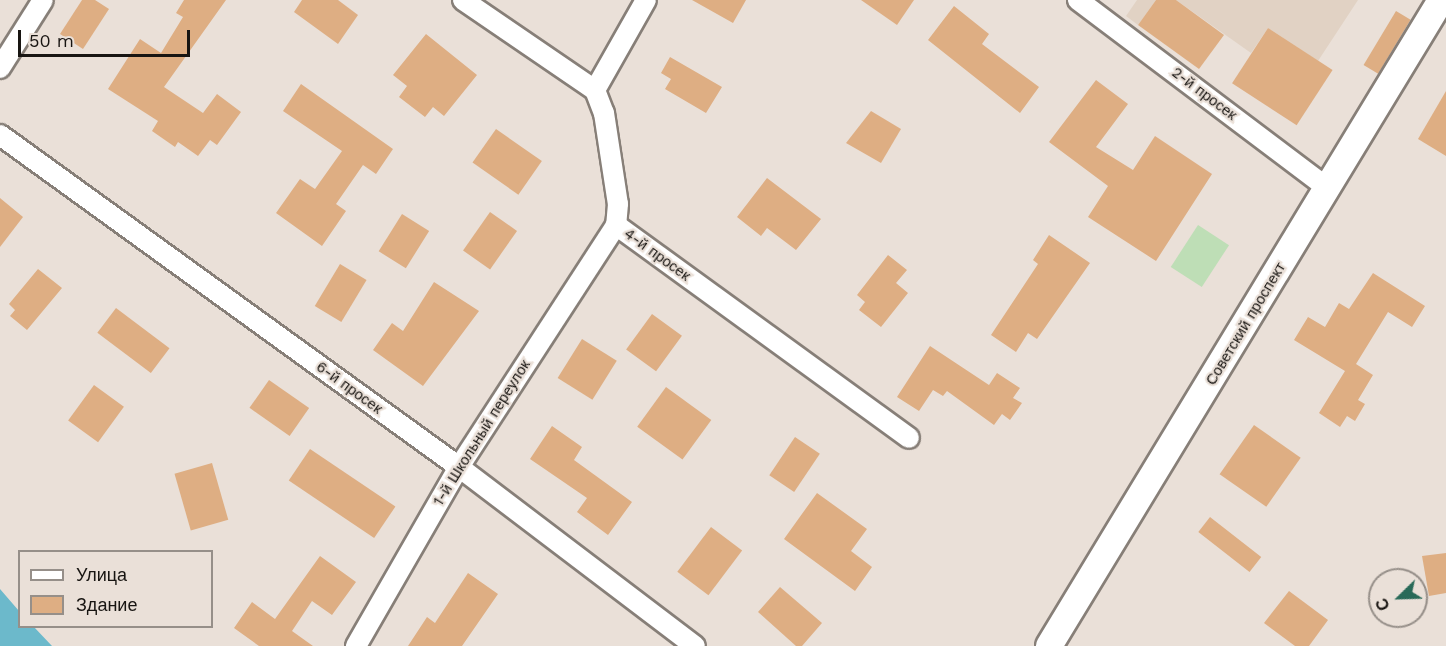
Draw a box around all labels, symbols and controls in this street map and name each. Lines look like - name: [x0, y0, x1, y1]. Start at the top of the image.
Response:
- scale bar: [21, 18, 194, 56]
- text: 50 m: [29, 30, 74, 51]
- street label: 2-й просек: [1168, 64, 1240, 124]
- street label: 4-й просек: [620, 225, 694, 285]
- street label: Советский проспект: [1202, 259, 1290, 389]
- street label: 1-й Школьный переулок: [430, 357, 534, 509]
- street label: 6-й просек: [312, 358, 386, 418]
- legend: [18, 550, 213, 628]
- text: Улица: [76, 564, 127, 585]
- north arrow: [1368, 568, 1428, 628]
- text: Здание: [76, 594, 137, 615]
- text: С: [1372, 595, 1394, 613]

